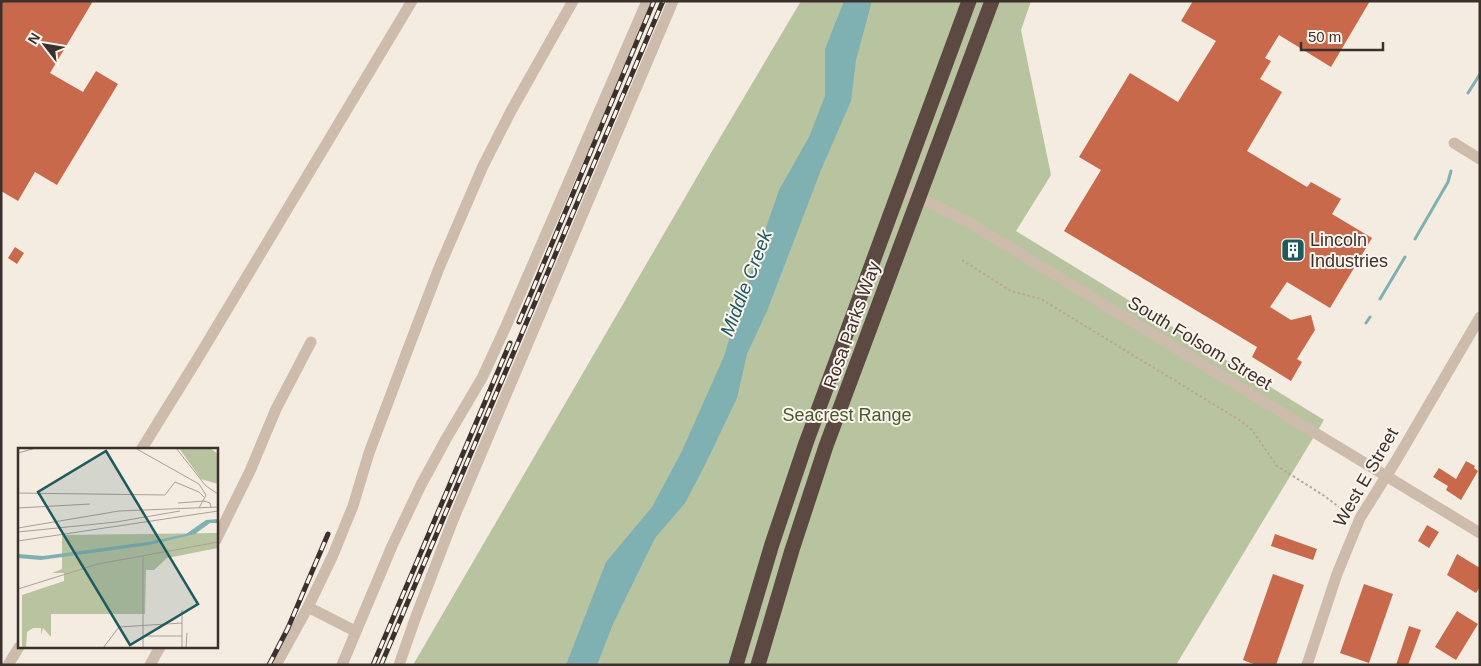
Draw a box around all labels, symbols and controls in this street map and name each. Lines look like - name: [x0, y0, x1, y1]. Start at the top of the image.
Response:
- north arrow: [20, 20, 70, 70]
- scale bar: [1301, 20, 1384, 52]
- text: 50 m: [1308, 28, 1341, 45]
- text: N: [24, 30, 43, 47]
- water label: Middle Creek: [716, 226, 776, 339]
- place label: Lincoln Industries: [1310, 230, 1388, 271]
- building icon: Lincoln Industries: [1280, 237, 1306, 263]
- street label: Rosa Parks Way: [820, 259, 884, 391]
- street label: South Folsom Street: [1125, 292, 1275, 394]
- park label: Seacrest Range: [782, 405, 912, 425]
- street label: West E Street: [1330, 424, 1402, 530]
- inset map: [18, 448, 218, 648]

